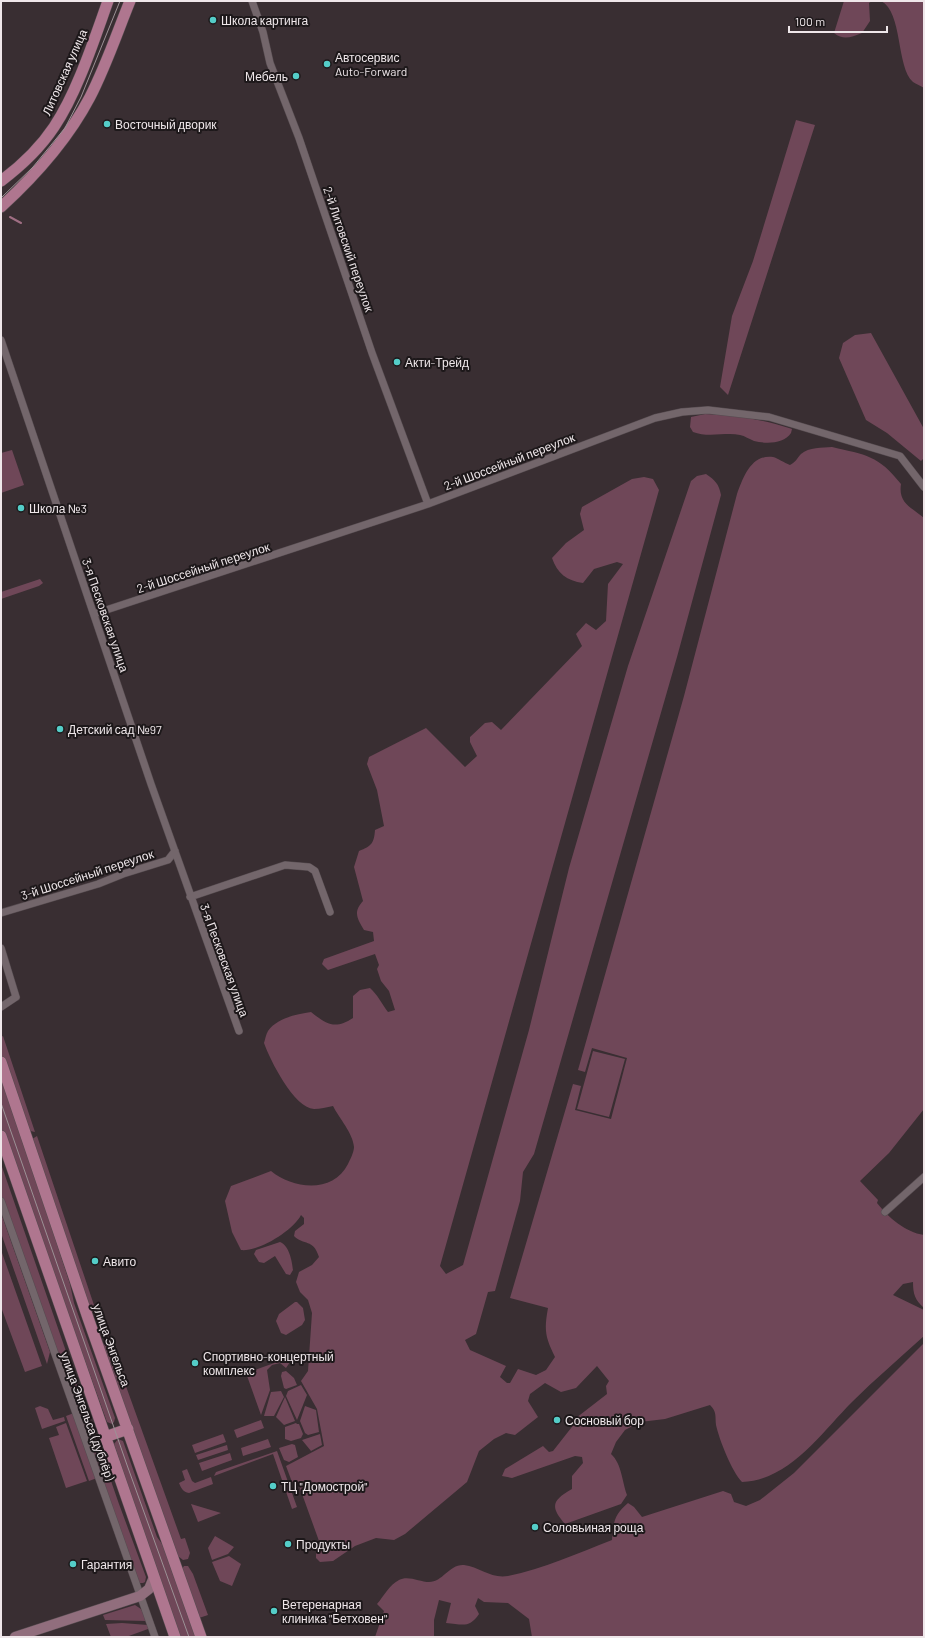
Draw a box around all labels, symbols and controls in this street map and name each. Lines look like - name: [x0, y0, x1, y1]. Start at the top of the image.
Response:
- scale bar: [789, 8, 887, 34]
- place label: Школа картинга: [221, 13, 308, 28]
- text: 100 m: [795, 14, 825, 28]
- marker: Школа картинга: [208, 15, 218, 25]
- street label: Литовская улица: [39, 26, 90, 118]
- place label: Автосервис Auto-Forward: [335, 50, 407, 78]
- marker: Автосервис Auto-Forward: [322, 59, 332, 69]
- place label: Мебель: [245, 69, 288, 83]
- marker: Мебель: [291, 71, 301, 81]
- place label: Восточный дворик: [115, 117, 217, 132]
- marker: Восточный дворик: [102, 119, 112, 129]
- street label: 2-й Литовский переулок: [320, 185, 377, 314]
- place label: Акти-Трейд: [405, 355, 469, 370]
- marker: Акти-Трейд: [392, 357, 402, 367]
- street label: 2-й Шоссейный переулок: [442, 429, 577, 493]
- place label: Школа №3: [29, 501, 87, 515]
- marker: Школа №3: [16, 503, 26, 513]
- street label: 2-й Шоссейный переулок: [135, 539, 272, 596]
- street label: 3-я Песковская улица: [79, 556, 132, 674]
- place label: Детский сад №97: [68, 722, 162, 737]
- marker: Детский сад №97: [55, 724, 65, 734]
- street label: 3-й Шоссейный переулок: [19, 846, 156, 903]
- street label: 3-я Песковская улица: [197, 901, 252, 1019]
- place label: Авито: [103, 1254, 136, 1268]
- marker: Авито: [90, 1256, 100, 1266]
- street label: улица Энгельса: [90, 1302, 134, 1389]
- place label: Спортивно-концертный комплекс: [203, 1349, 334, 1377]
- street label: улица Энгельса (дублёр): [57, 1350, 118, 1483]
- marker: Спортивно-концертный комплекс: [190, 1358, 200, 1368]
- place label: Сосновый бор: [565, 1413, 644, 1428]
- marker: Сосновый бор: [552, 1415, 562, 1425]
- place label: ТЦ "Домострой": [281, 1479, 367, 1494]
- marker: ТЦ "Домострой": [268, 1481, 278, 1491]
- place label: Соловьиная роща: [543, 1520, 644, 1535]
- marker: Соловьиная роща: [530, 1522, 540, 1532]
- place label: Продукты: [296, 1537, 350, 1552]
- marker: Продукты: [283, 1539, 293, 1549]
- place label: Гарантия: [81, 1557, 132, 1572]
- marker: Гарантия: [68, 1559, 78, 1569]
- place label: Ветеренарная клиника "Бетховен": [282, 1597, 387, 1625]
- marker: Ветеренарная клиника "Бетховен": [269, 1606, 279, 1616]

